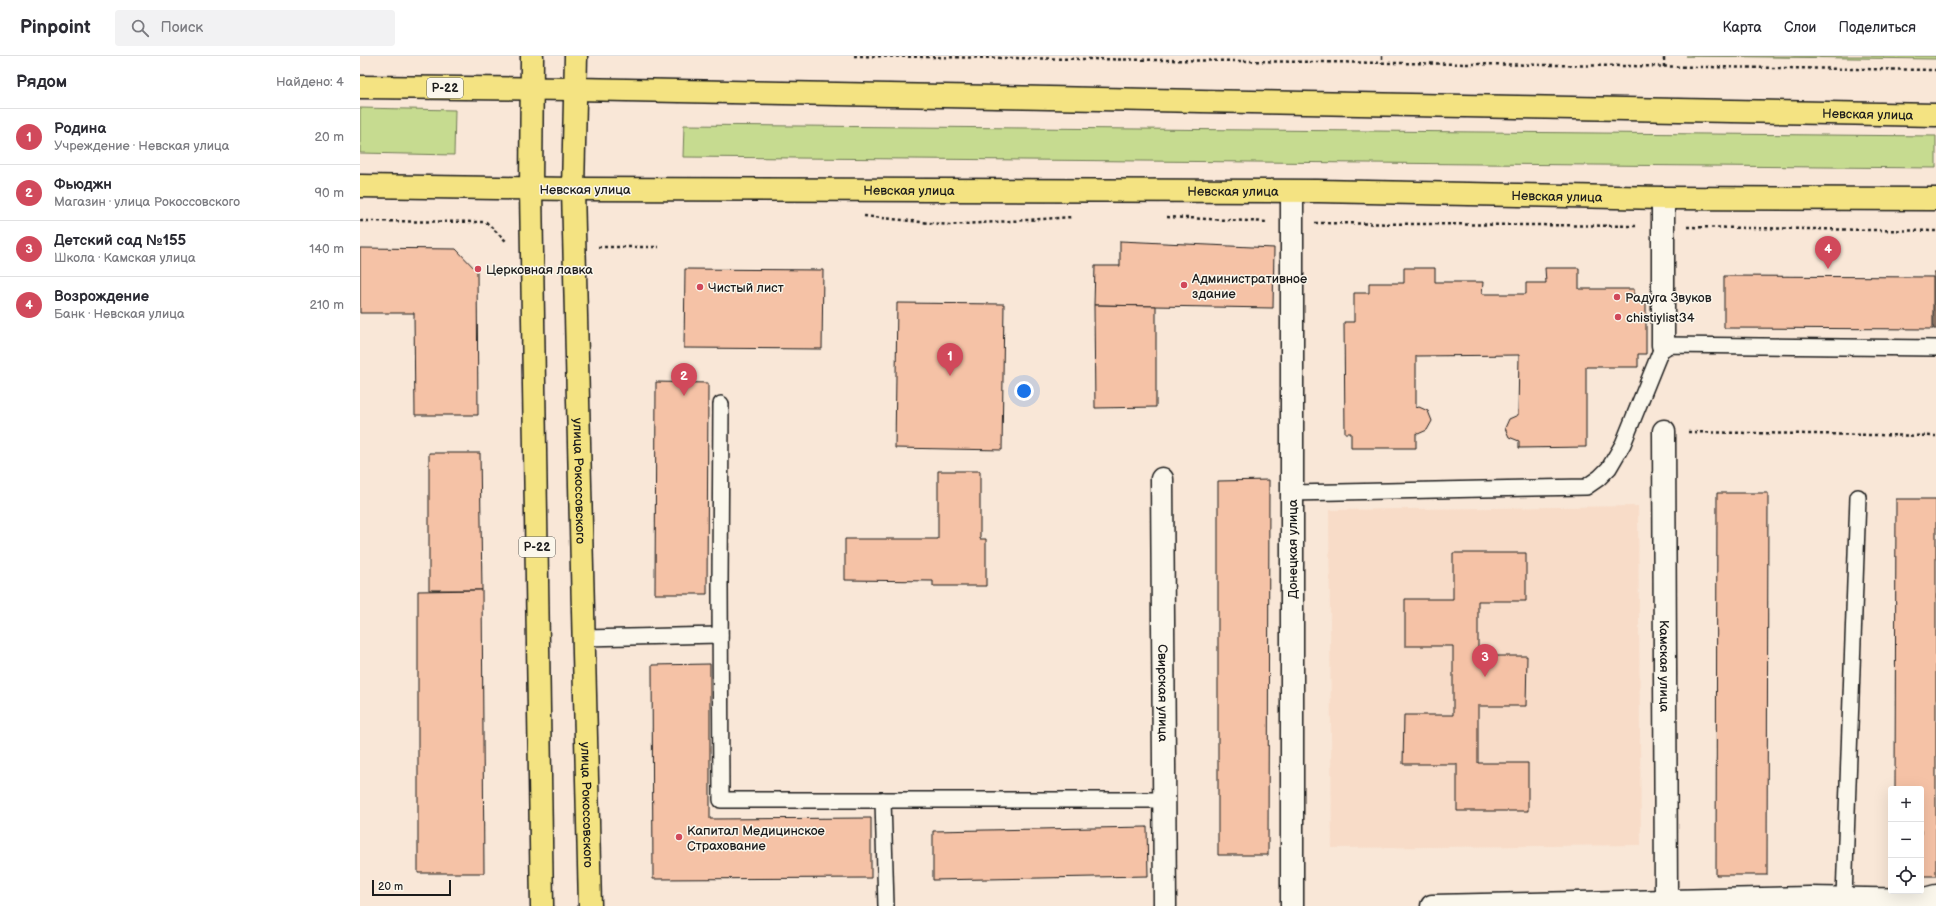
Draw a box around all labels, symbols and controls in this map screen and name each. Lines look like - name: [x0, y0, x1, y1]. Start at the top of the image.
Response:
- search box: [115, 10, 395, 46]
- text: Pinpoint: [20, 16, 91, 39]
- icon: search: [129, 17, 151, 39]
- text: Поиск: [161, 18, 203, 37]
- text: Карта: [1722, 19, 1762, 36]
- text: Слои: [1784, 19, 1816, 36]
- text: Поделиться: [1838, 19, 1916, 36]
- text: Рядом: [16, 72, 67, 92]
- text: Найдено: 4: [276, 74, 344, 90]
- road number: Р-22: [427, 78, 463, 98]
- street label: Невская улица: [1822, 106, 1914, 124]
- text: Родина: [54, 119, 106, 138]
- text: 1: [26, 129, 32, 145]
- text: 20 m: [314, 129, 344, 145]
- text: Учреждение · Невская улица: [54, 138, 229, 154]
- text: Фьюджн: [54, 175, 112, 194]
- street label: Невская улица: [539, 182, 631, 198]
- street label: Невская улица: [863, 183, 955, 199]
- street label: Невская улица: [1187, 184, 1279, 200]
- text: 2: [25, 185, 33, 201]
- text: 90 m: [315, 185, 344, 201]
- street label: Невская улица: [1511, 188, 1603, 206]
- text: Магазин · улица Рокоссовского: [54, 194, 240, 210]
- text: Детский сад №155: [54, 231, 186, 250]
- pin: 4: [1815, 236, 1841, 269]
- text: 3: [25, 241, 33, 257]
- text: 140 m: [309, 241, 344, 257]
- text: Школа · Камская улица: [54, 250, 196, 266]
- place label: Церковная лавка: [486, 262, 593, 278]
- marker: Церковная лавка: [473, 264, 483, 274]
- place label: Административное здание: [1191, 271, 1307, 302]
- place label: Чистый лист: [708, 280, 784, 296]
- marker: Административное здание: [1179, 280, 1189, 290]
- marker: Чистый лист: [695, 282, 705, 292]
- text: Возрождение: [54, 287, 149, 306]
- place label: Радуга Звуков: [1625, 290, 1712, 306]
- marker: Радуга Звуков: [1612, 292, 1622, 302]
- text: 4: [25, 297, 33, 313]
- text: 210 m: [310, 297, 344, 313]
- text: Банк · Невская улица: [54, 306, 185, 322]
- place label: chistiylist34: [1626, 310, 1695, 326]
- marker: chistiylist34: [1613, 312, 1623, 322]
- pin: 1: [937, 343, 963, 376]
- pin: 2: [671, 363, 697, 396]
- your location: [1014, 381, 1034, 401]
- street label: улица Рокоссовского: [569, 418, 588, 544]
- street label: Донецкая улица: [1285, 499, 1301, 599]
- road number: Р-22: [519, 537, 555, 557]
- street label: Камская улица: [1656, 620, 1672, 712]
- street label: Свирская улица: [1154, 644, 1171, 742]
- pin: 3: [1472, 644, 1498, 677]
- street label: улица Рокоссовского: [577, 742, 596, 868]
- map controls: [1888, 786, 1924, 894]
- button: +: [1888, 786, 1924, 822]
- button: −: [1888, 822, 1924, 858]
- place label: Капитал Медицинское Страхование: [687, 823, 825, 854]
- marker: Капитал Медицинское Страхование: [674, 832, 684, 842]
- button: locate: [1888, 858, 1924, 894]
- scale bar: [372, 878, 451, 897]
- text: 20 m: [378, 880, 403, 893]

